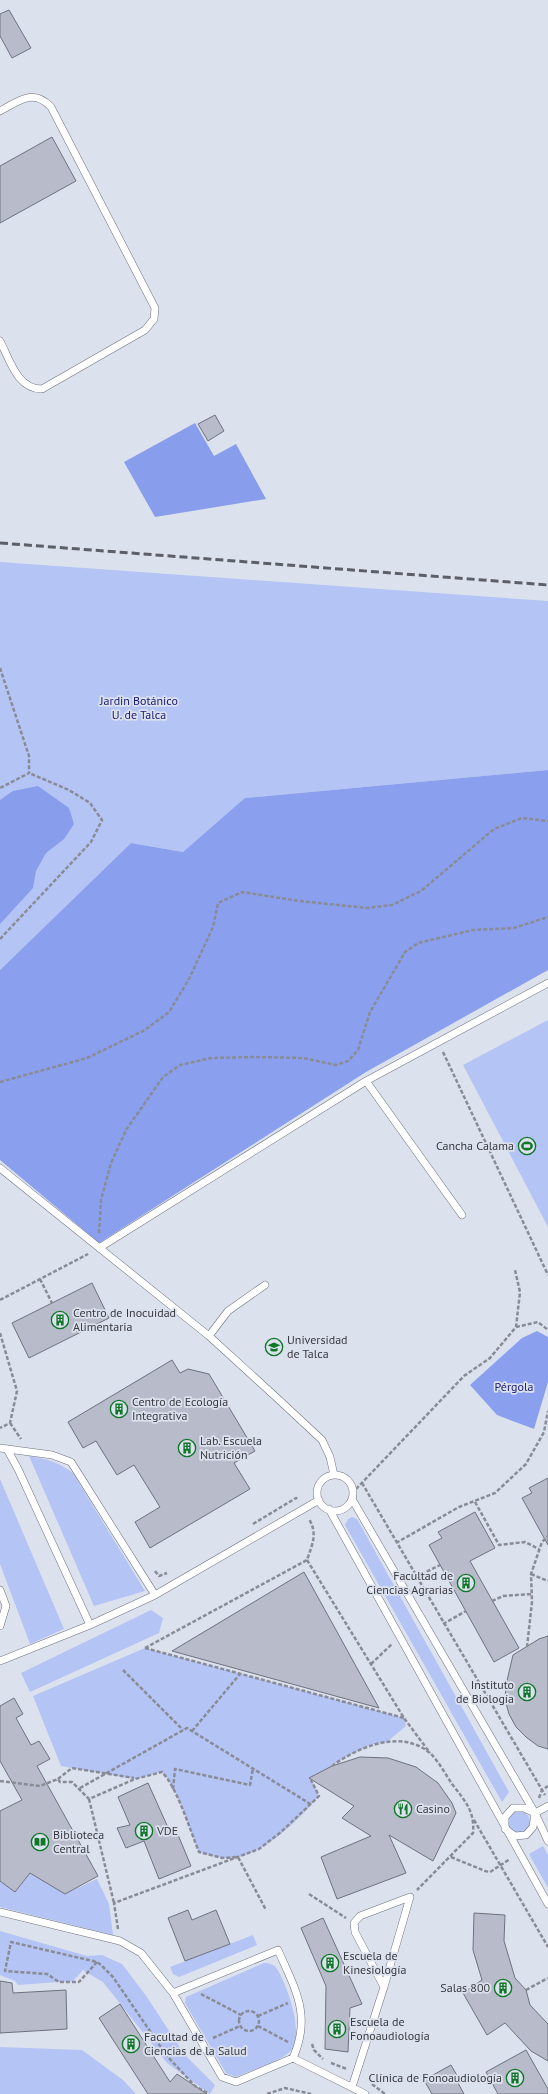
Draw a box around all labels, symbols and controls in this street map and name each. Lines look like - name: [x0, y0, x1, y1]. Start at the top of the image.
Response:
- park label: Jardin Botánico U. de Talca: [99, 693, 178, 722]
- sports icon: Cancha Calama: [517, 1136, 537, 1156]
- place label: Cancha Calama: [436, 1138, 514, 1153]
- place label: Centro de Inocuidad Alimentaria: [73, 1305, 176, 1334]
- building icon: Centro de Inocuidad Alimentaria: [50, 1310, 70, 1330]
- place label: Universidad de Talca: [287, 1332, 348, 1361]
- school or university icon: Universidad de Talca: [264, 1337, 284, 1357]
- park label: Pérgola: [495, 1379, 533, 1394]
- place label: Centro de Ecología Integrativa: [132, 1394, 228, 1423]
- building icon: Centro de Ecología Integrativa: [109, 1399, 129, 1419]
- place label: Lab. Escuela Nutrición: [200, 1433, 262, 1462]
- building icon: Lab. Escuela Nutrición: [177, 1438, 197, 1458]
- place label: Facultad de Ciencias Agrarias: [366, 1568, 453, 1597]
- building icon: Facultad de Ciencias Agrarias: [456, 1573, 476, 1593]
- place label: Instituto de Biología: [456, 1677, 514, 1706]
- building icon: Instituto de Biología: [517, 1682, 537, 1702]
- restaurant icon: Casino: [393, 1799, 413, 1819]
- place label: Casino: [416, 1801, 450, 1816]
- building icon: VDE: [134, 1821, 154, 1841]
- place label: VDE: [156, 1823, 178, 1838]
- place label: Biblioteca Central: [53, 1827, 104, 1856]
- library icon: Biblioteca Central: [30, 1832, 50, 1852]
- place label: Escuela de Kinesiología: [343, 1948, 406, 1977]
- building icon: Escuela de Kinesiología: [320, 1953, 340, 1973]
- building icon: Salas 800: [493, 1978, 513, 1998]
- place label: Salas 800: [440, 1980, 490, 1995]
- place label: Escuela de Fonoaudiología: [350, 2014, 430, 2043]
- building icon: Escuela de Fonoaudiología: [327, 2019, 347, 2039]
- place label: Facultad de Ciencias de la Salud: [144, 2029, 247, 2058]
- building icon: Facultad de Ciencias de la Salud: [121, 2034, 141, 2054]
- building icon: Clínica de Fonoaudiología: [505, 2068, 525, 2088]
- place label: Clínica de Fonoaudiología: [369, 2070, 502, 2085]

